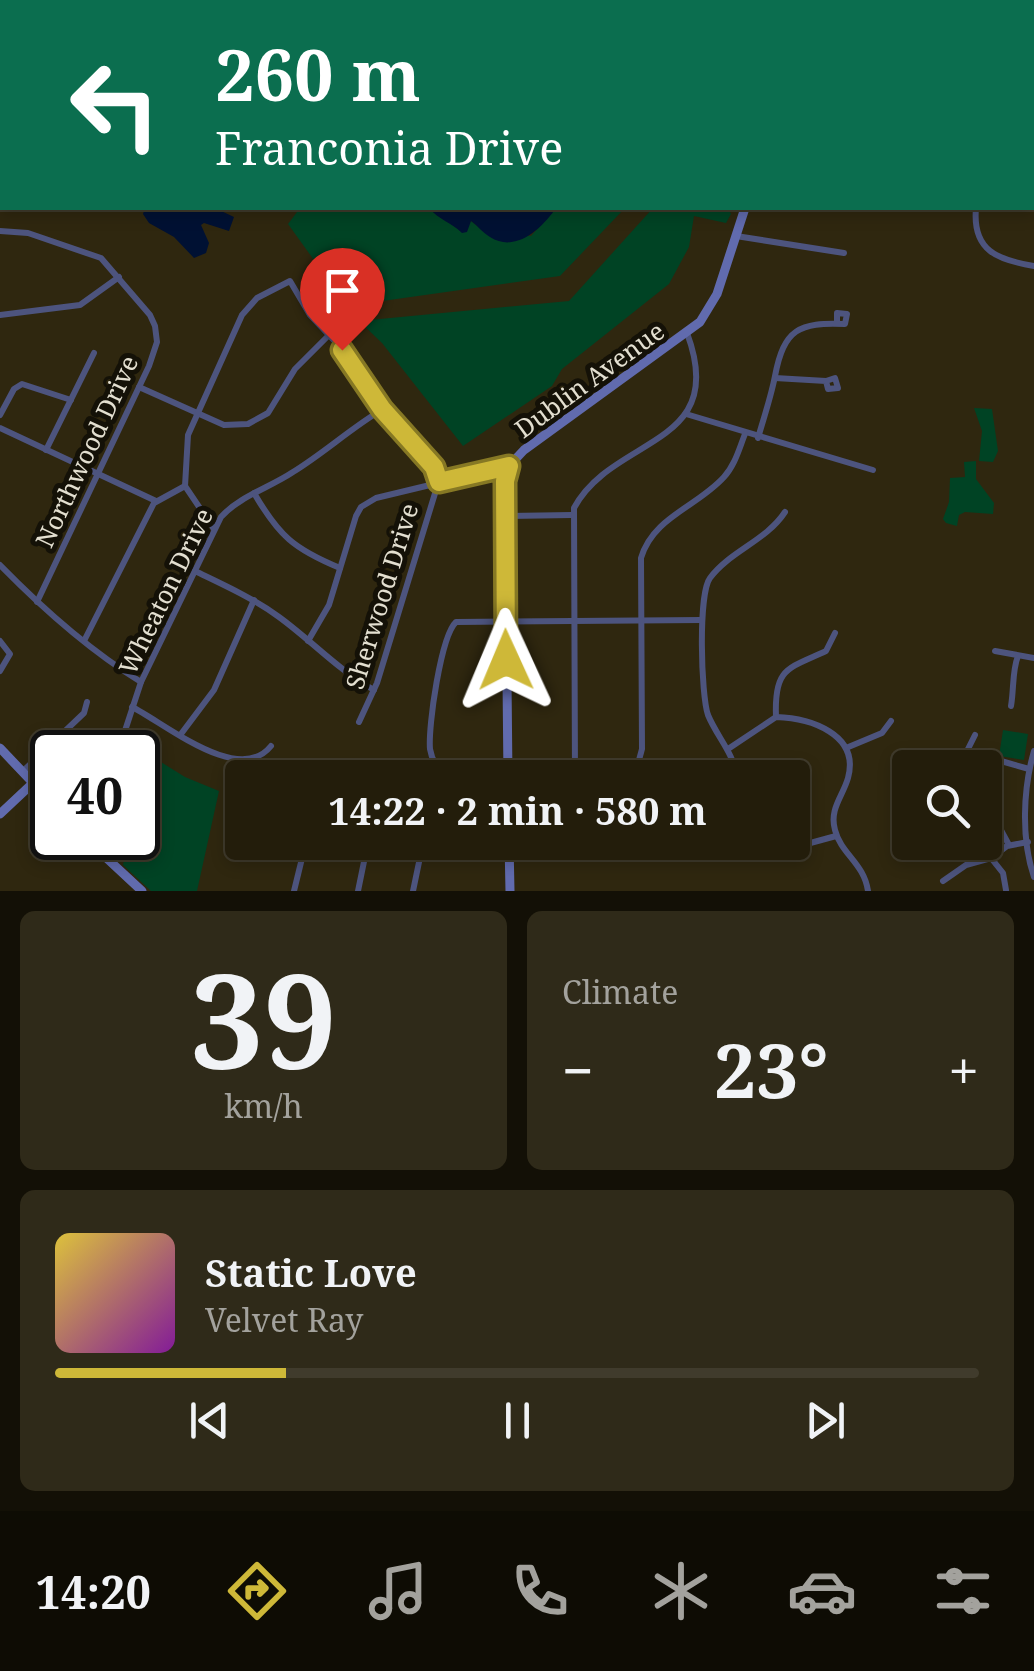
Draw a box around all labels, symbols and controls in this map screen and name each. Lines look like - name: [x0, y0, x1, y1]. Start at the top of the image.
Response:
- text: 260 m: [215, 26, 421, 122]
- icon: left: [50, 40, 180, 170]
- text: Franconia Drive: [215, 117, 563, 178]
- pin: [300, 248, 385, 351]
- icon: arrive: [315, 263, 370, 318]
- street label: Dublin Avenue: [507, 313, 671, 445]
- street label: Northwood Drive: [27, 350, 145, 552]
- street label: Sherwood Drive: [337, 499, 425, 693]
- street label: Wheaton Drive: [110, 502, 220, 680]
- position arrow: [454, 608, 558, 712]
- speed limit sign: 40: [30, 730, 160, 860]
- map controls: [892, 750, 1002, 860]
- button: search: [892, 750, 1002, 860]
- text: 14:22 · 2 min · 580 m: [328, 784, 707, 836]
- text: 39: [190, 930, 337, 1107]
- text: Climate: [562, 970, 678, 1013]
- text: 23°: [714, 1018, 828, 1120]
- text: −: [562, 1032, 594, 1107]
- text: +: [948, 1032, 979, 1107]
- text: km/h: [224, 1084, 303, 1127]
- text: Static Love: [205, 1246, 417, 1298]
- text: Velvet Ray: [205, 1298, 363, 1341]
- icon: previous: [182, 1393, 237, 1448]
- icon: pause: [490, 1393, 545, 1448]
- icon: next: [798, 1393, 853, 1448]
- icon: directions: [222, 1556, 292, 1626]
- icon: music: [363, 1556, 433, 1626]
- icon: phone: [505, 1556, 575, 1626]
- icon: climate: [646, 1556, 716, 1626]
- icon: car: [787, 1556, 857, 1626]
- icon: filters: [928, 1556, 998, 1626]
- text: 14:20: [36, 1561, 151, 1622]

